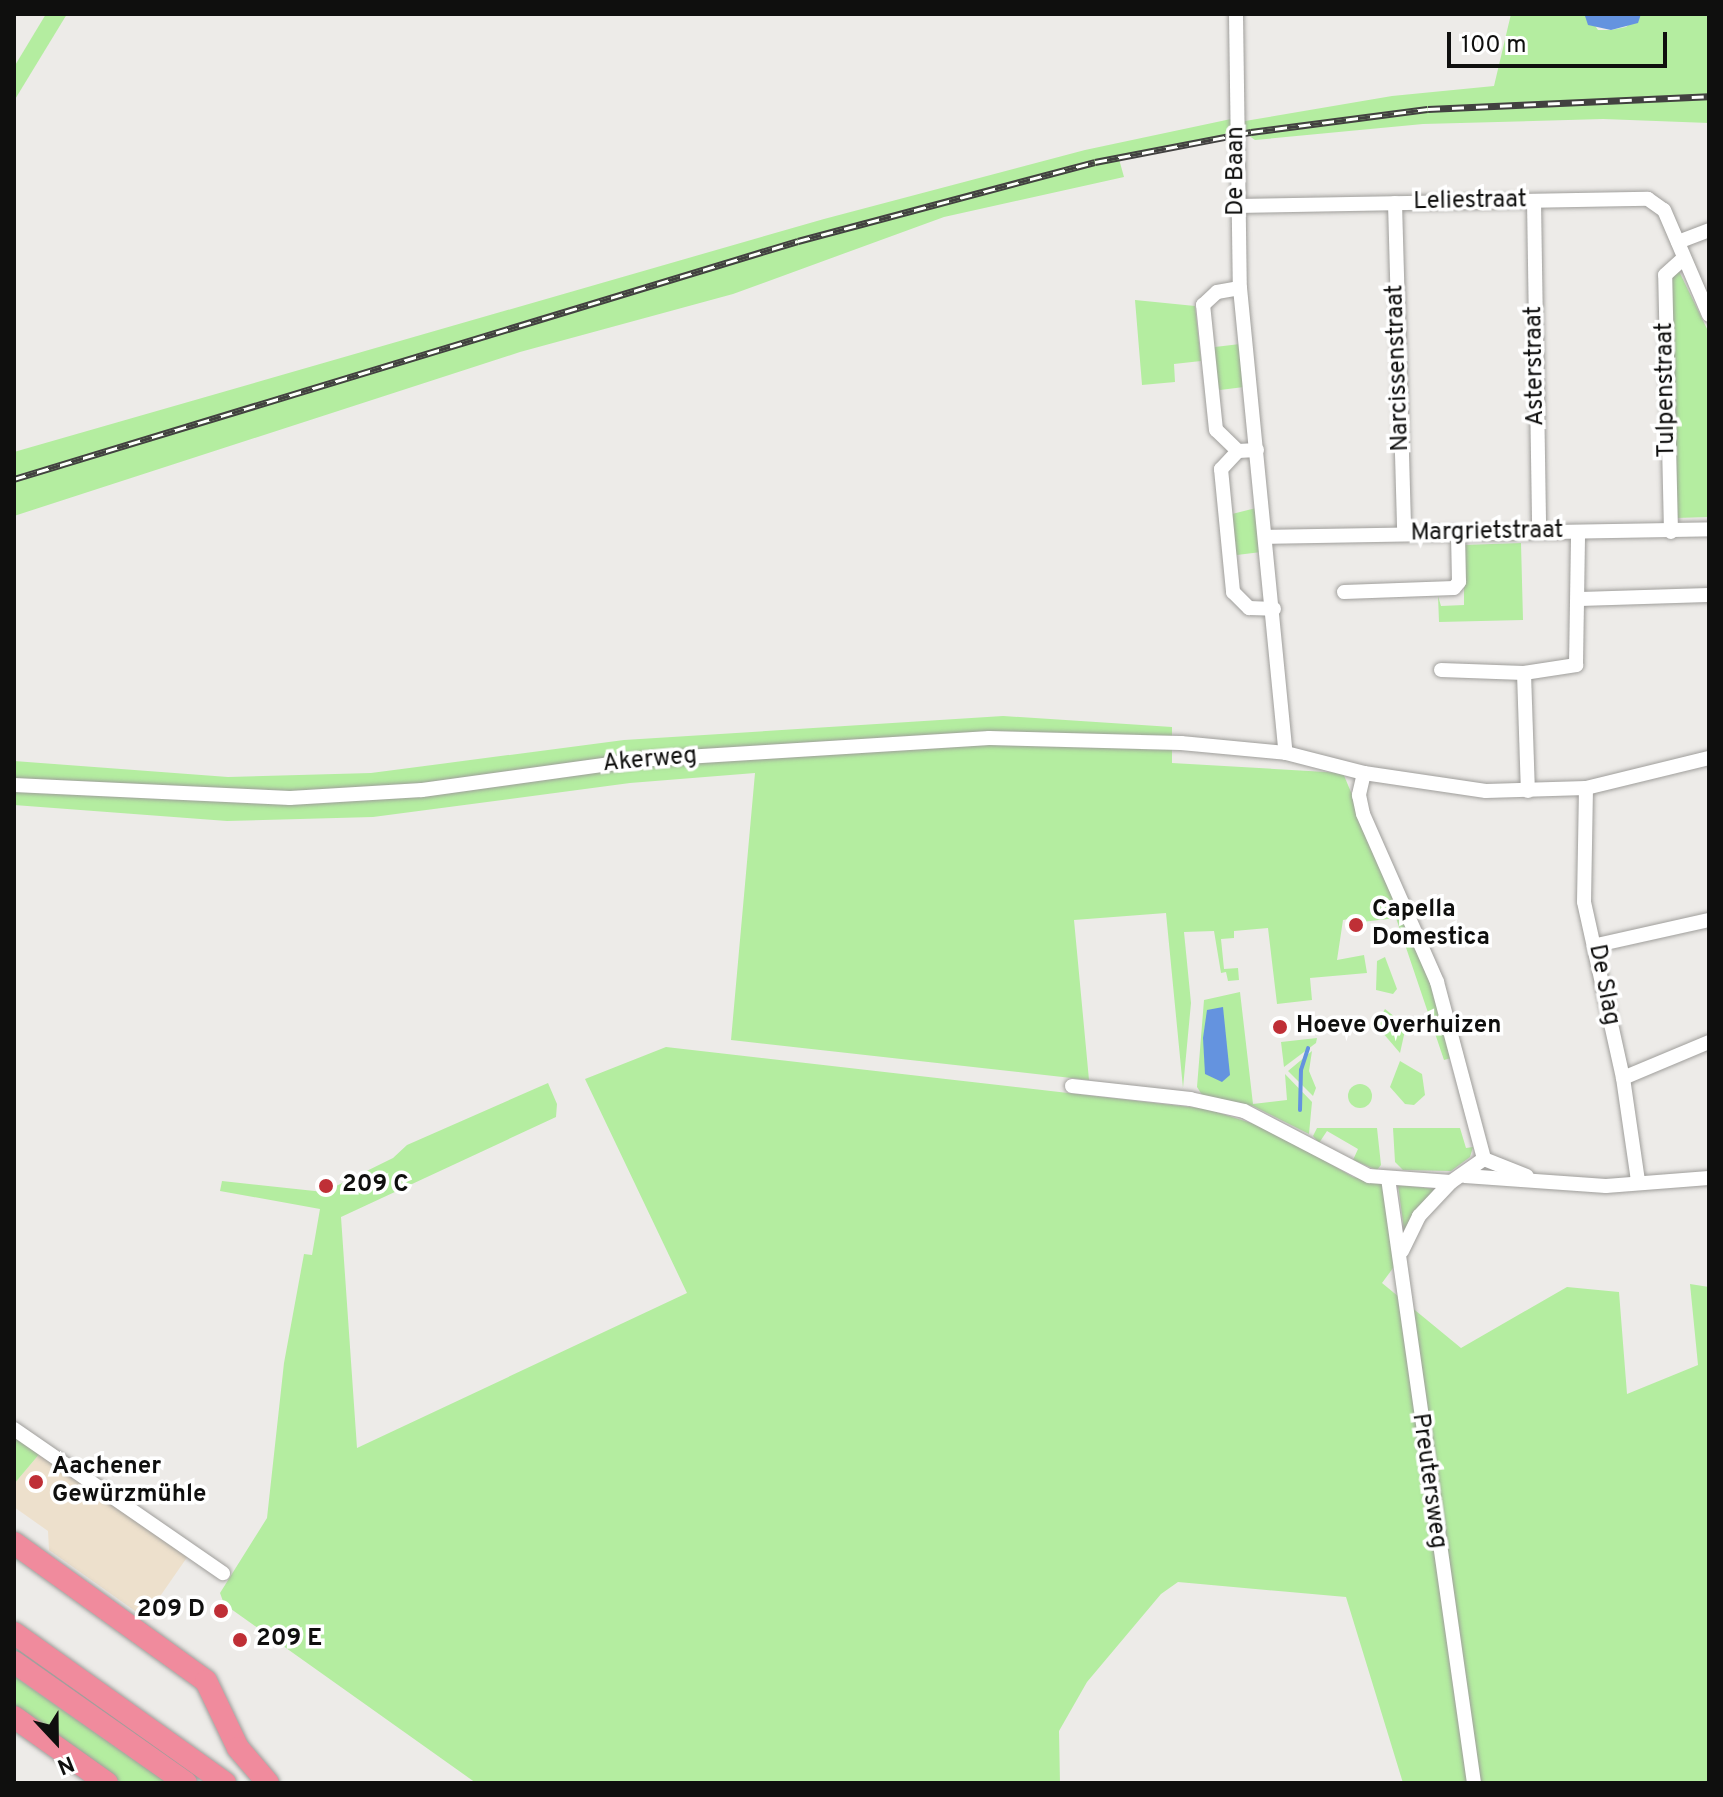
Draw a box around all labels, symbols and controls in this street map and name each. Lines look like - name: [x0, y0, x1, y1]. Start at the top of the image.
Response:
- scale bar: [1451, 16, 1671, 66]
- text: 100 m: [1461, 31, 1527, 61]
- street label: De Baan: [1223, 126, 1251, 216]
- street label: Leliestraat: [1413, 187, 1527, 217]
- street label: Narcissenstraat: [1382, 284, 1416, 452]
- street label: Asterstraat: [1521, 306, 1551, 426]
- street label: Tulpenstraat: [1651, 322, 1683, 458]
- street label: Margrietstraat: [1410, 517, 1564, 549]
- street label: Akerweg: [602, 743, 698, 779]
- place label: Capella Domestica: [1372, 897, 1490, 953]
- marker: Capella Domestica: [1347, 916, 1365, 934]
- street label: De Slag: [1581, 942, 1625, 1028]
- place label: Hoeve Overhuizen: [1296, 1013, 1501, 1041]
- marker: Hoeve Overhuizen: [1271, 1018, 1289, 1036]
- place label: 209 C: [342, 1172, 409, 1200]
- marker: 209 C: [317, 1177, 335, 1195]
- street label: Preutersweg: [1404, 1412, 1452, 1550]
- place label: Aachener Gewürzmühle: [52, 1454, 206, 1510]
- marker: Aachener Gewürzmühle: [27, 1473, 45, 1491]
- place label: 209 D: [137, 1597, 205, 1625]
- marker: 209 D: [212, 1602, 230, 1620]
- place label: 209 E: [256, 1626, 322, 1654]
- marker: 209 E: [231, 1631, 249, 1649]
- north arrow: [16, 1701, 96, 1781]
- text: N: [53, 1748, 78, 1779]

